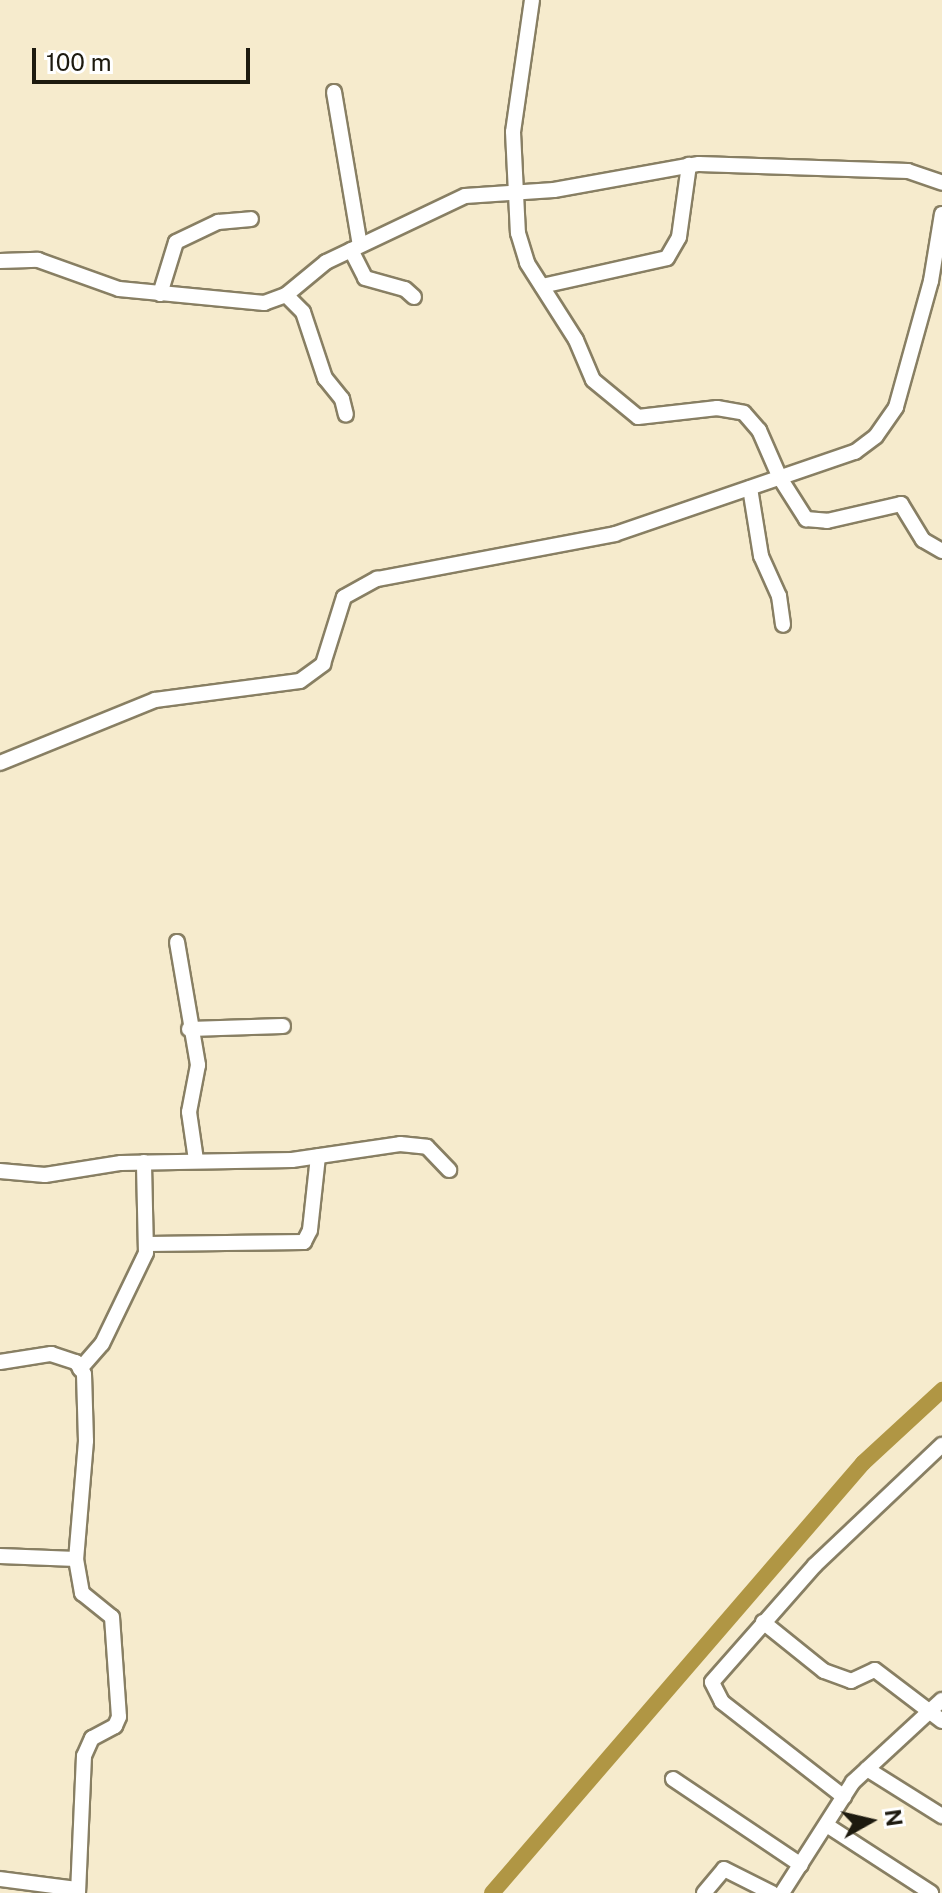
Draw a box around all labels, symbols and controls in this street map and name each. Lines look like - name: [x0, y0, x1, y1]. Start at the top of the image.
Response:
- scale bar: [36, 32, 254, 82]
- text: 100 m: [46, 48, 112, 76]
- north arrow: [830, 1781, 910, 1861]
- text: N: [880, 1807, 908, 1828]

